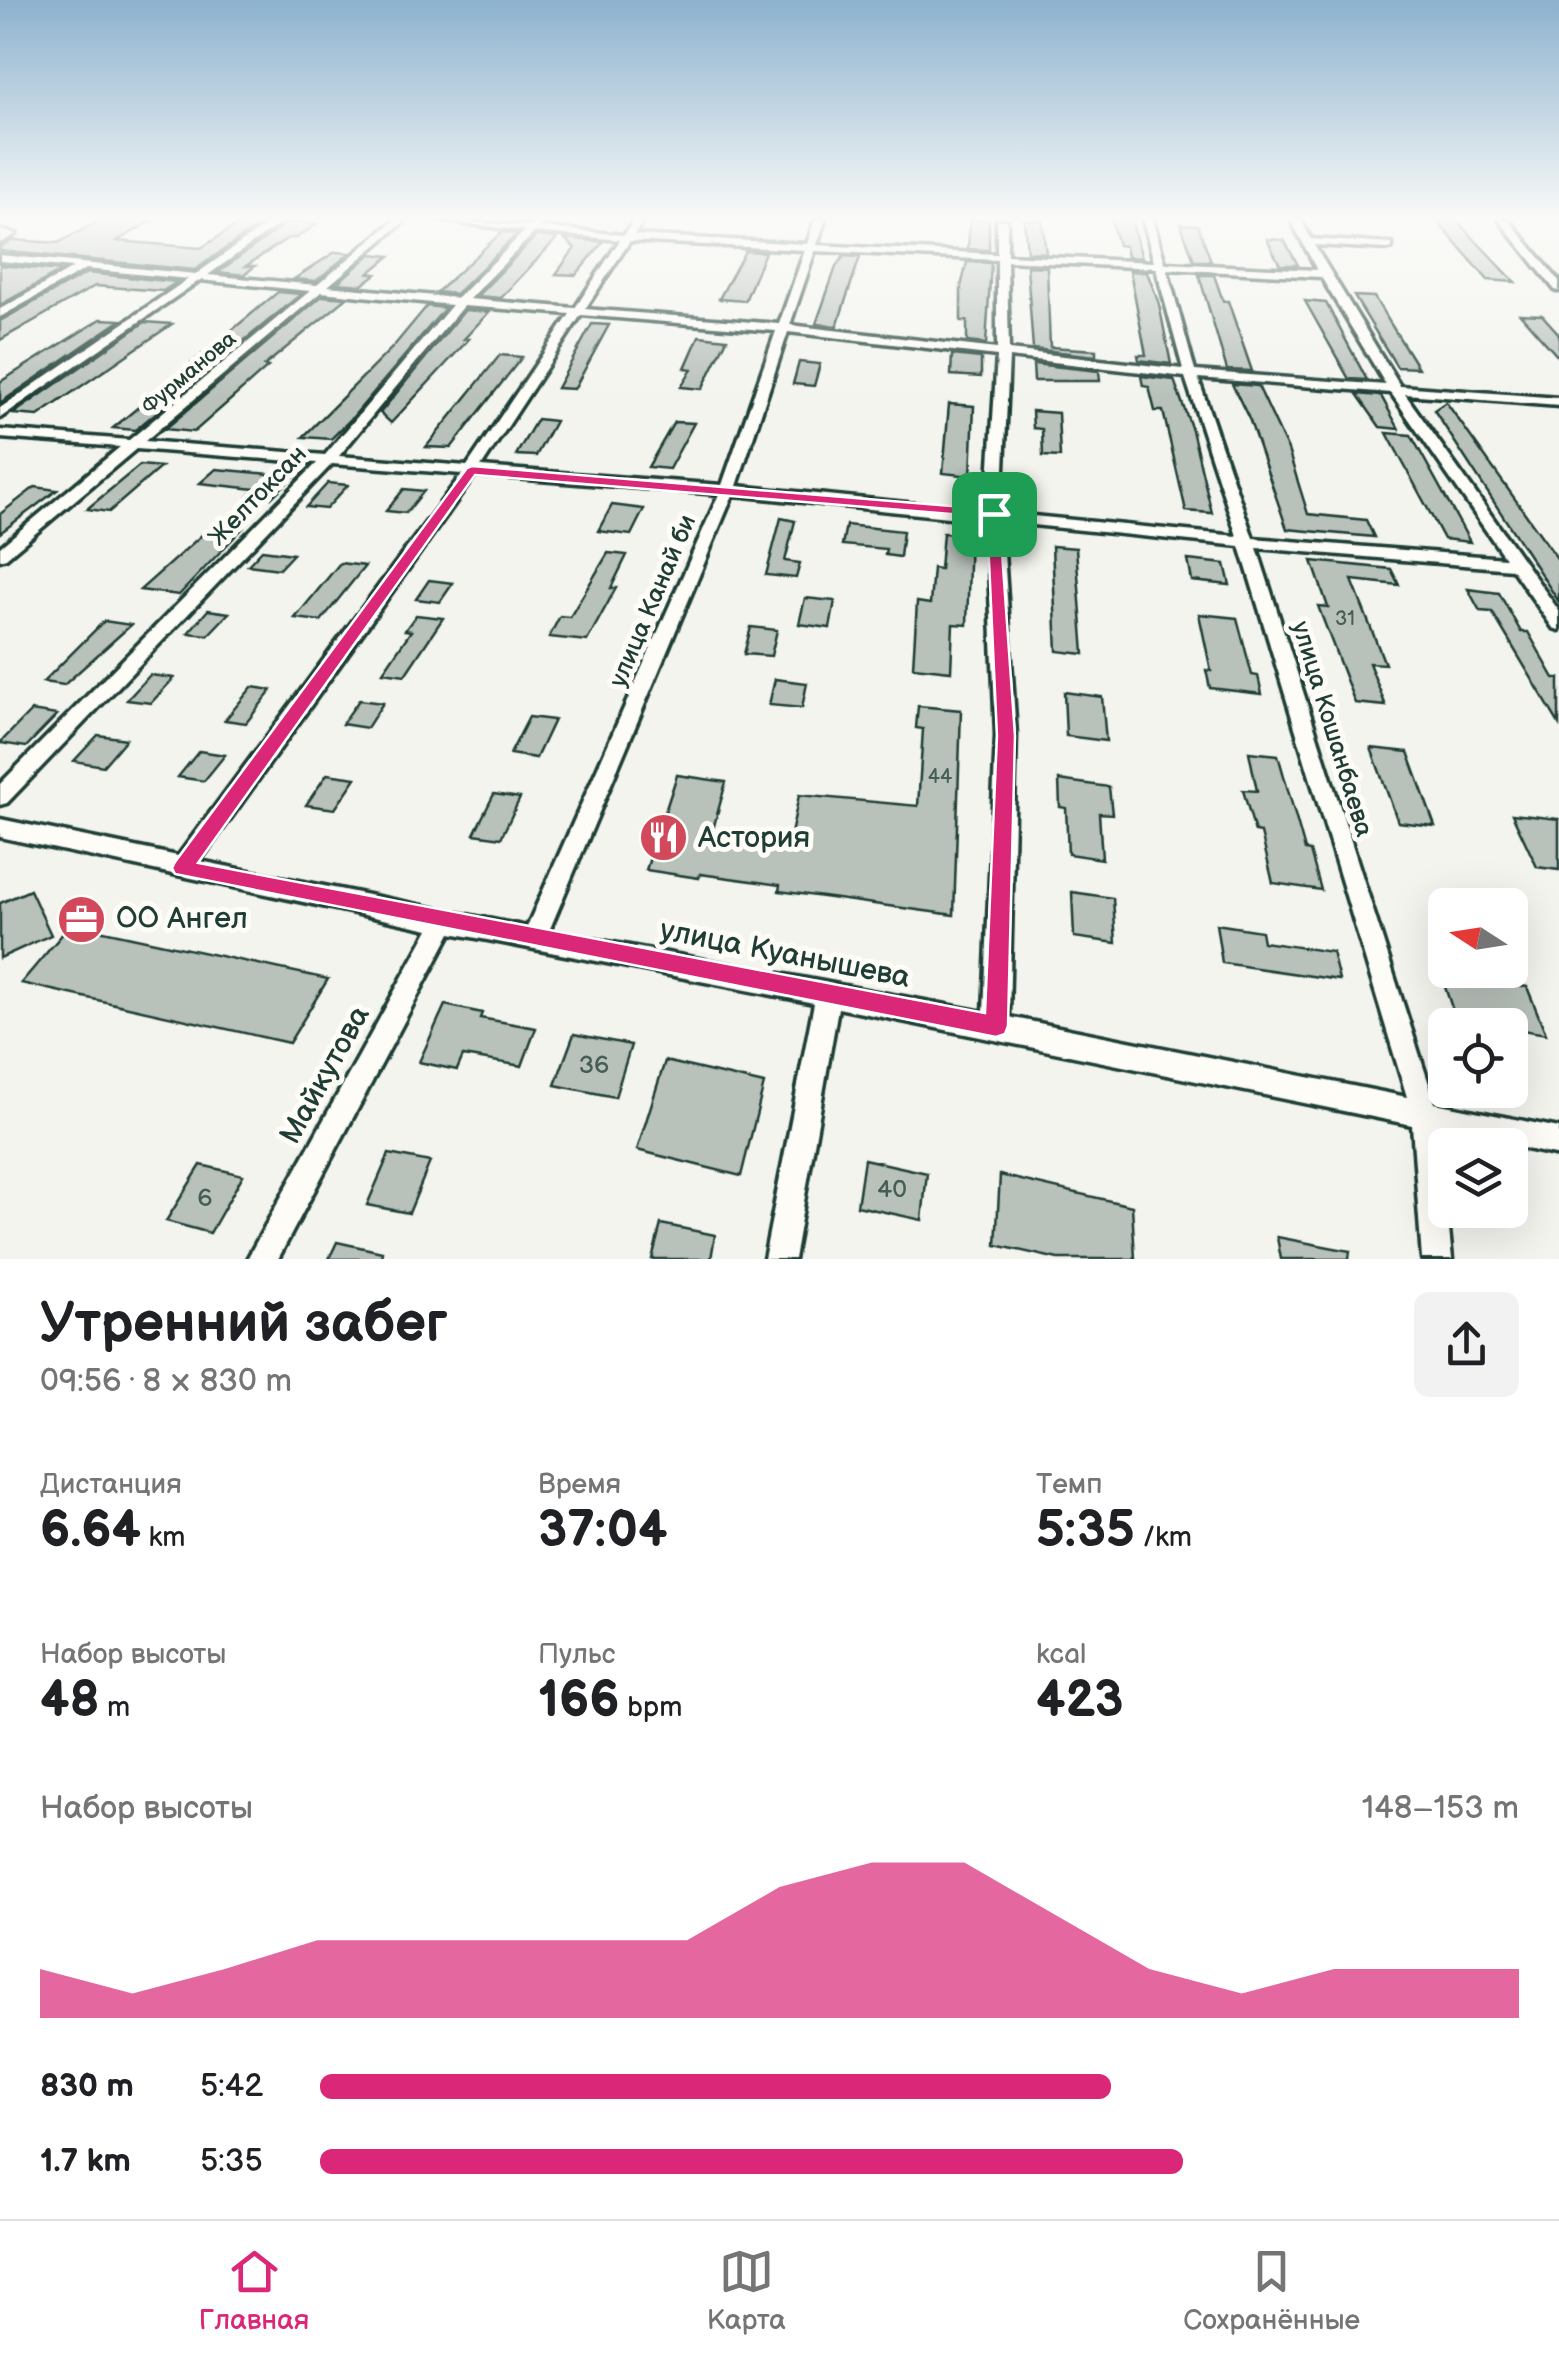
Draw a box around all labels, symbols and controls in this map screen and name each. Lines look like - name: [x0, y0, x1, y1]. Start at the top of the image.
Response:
- street label: Фурманова: [136, 326, 242, 420]
- street label: Желтоксан: [202, 439, 314, 553]
- pin: [952, 472, 1037, 557]
- icon: arrive: [967, 487, 1022, 542]
- street label: улица Канай би: [603, 510, 703, 692]
- house number: 31: [1335, 607, 1355, 631]
- street label: улица Кошанбаева: [1284, 618, 1380, 841]
- house number: 44: [928, 765, 952, 789]
- restaurant icon: Астория: [637, 812, 689, 864]
- place label: Астория: [697, 820, 810, 856]
- north arrow: [1428, 888, 1528, 988]
- map controls: [1428, 888, 1528, 1228]
- office icon: ОО Ангел: [55, 893, 107, 945]
- place label: ОО Ангел: [116, 901, 248, 937]
- street label: улица Куанышева: [657, 912, 913, 996]
- street label: Майкутова: [272, 1000, 378, 1150]
- button: locate: [1428, 1008, 1528, 1108]
- house number: 36: [579, 1050, 609, 1081]
- button: layers: [1428, 1128, 1528, 1228]
- house number: 40: [877, 1174, 907, 1205]
- house number: 6: [197, 1183, 213, 1214]
- text: Утренний забег: [40, 1291, 448, 1358]
- button: share: [1414, 1292, 1519, 1397]
- text: 09:56 · 8 × 830 m: [40, 1362, 292, 1401]
- text: Дистанция: [40, 1468, 182, 1501]
- text: Время: [538, 1468, 621, 1501]
- text: Темп: [1036, 1468, 1103, 1501]
- text: 6.64: [40, 1501, 141, 1561]
- text: 37:04: [538, 1501, 667, 1561]
- text: 5:35: [1036, 1501, 1135, 1561]
- text: km: [141, 1521, 186, 1554]
- text: /km: [1135, 1521, 1192, 1554]
- text: Набор высоты: [40, 1638, 226, 1671]
- text: Пульс: [538, 1638, 615, 1671]
- text: kcal: [1036, 1638, 1086, 1671]
- text: 48: [40, 1671, 100, 1731]
- text: 166: [538, 1671, 620, 1731]
- text: 423: [1036, 1671, 1123, 1731]
- text: m: [100, 1691, 130, 1724]
- text: bpm: [620, 1691, 682, 1724]
- text: Набор высоты: [40, 1789, 253, 1828]
- text: 148–153 m: [1362, 1789, 1519, 1828]
- text: 830 m: [40, 2067, 134, 2106]
- text: 5:42: [200, 2067, 263, 2106]
- text: 1.7 km: [40, 2142, 131, 2181]
- text: 5:35: [200, 2142, 263, 2181]
- tab: Главная: [199, 2244, 309, 2337]
- tab: Карта: [707, 2244, 786, 2337]
- tab: Сохранённые: [1183, 2244, 1360, 2337]

